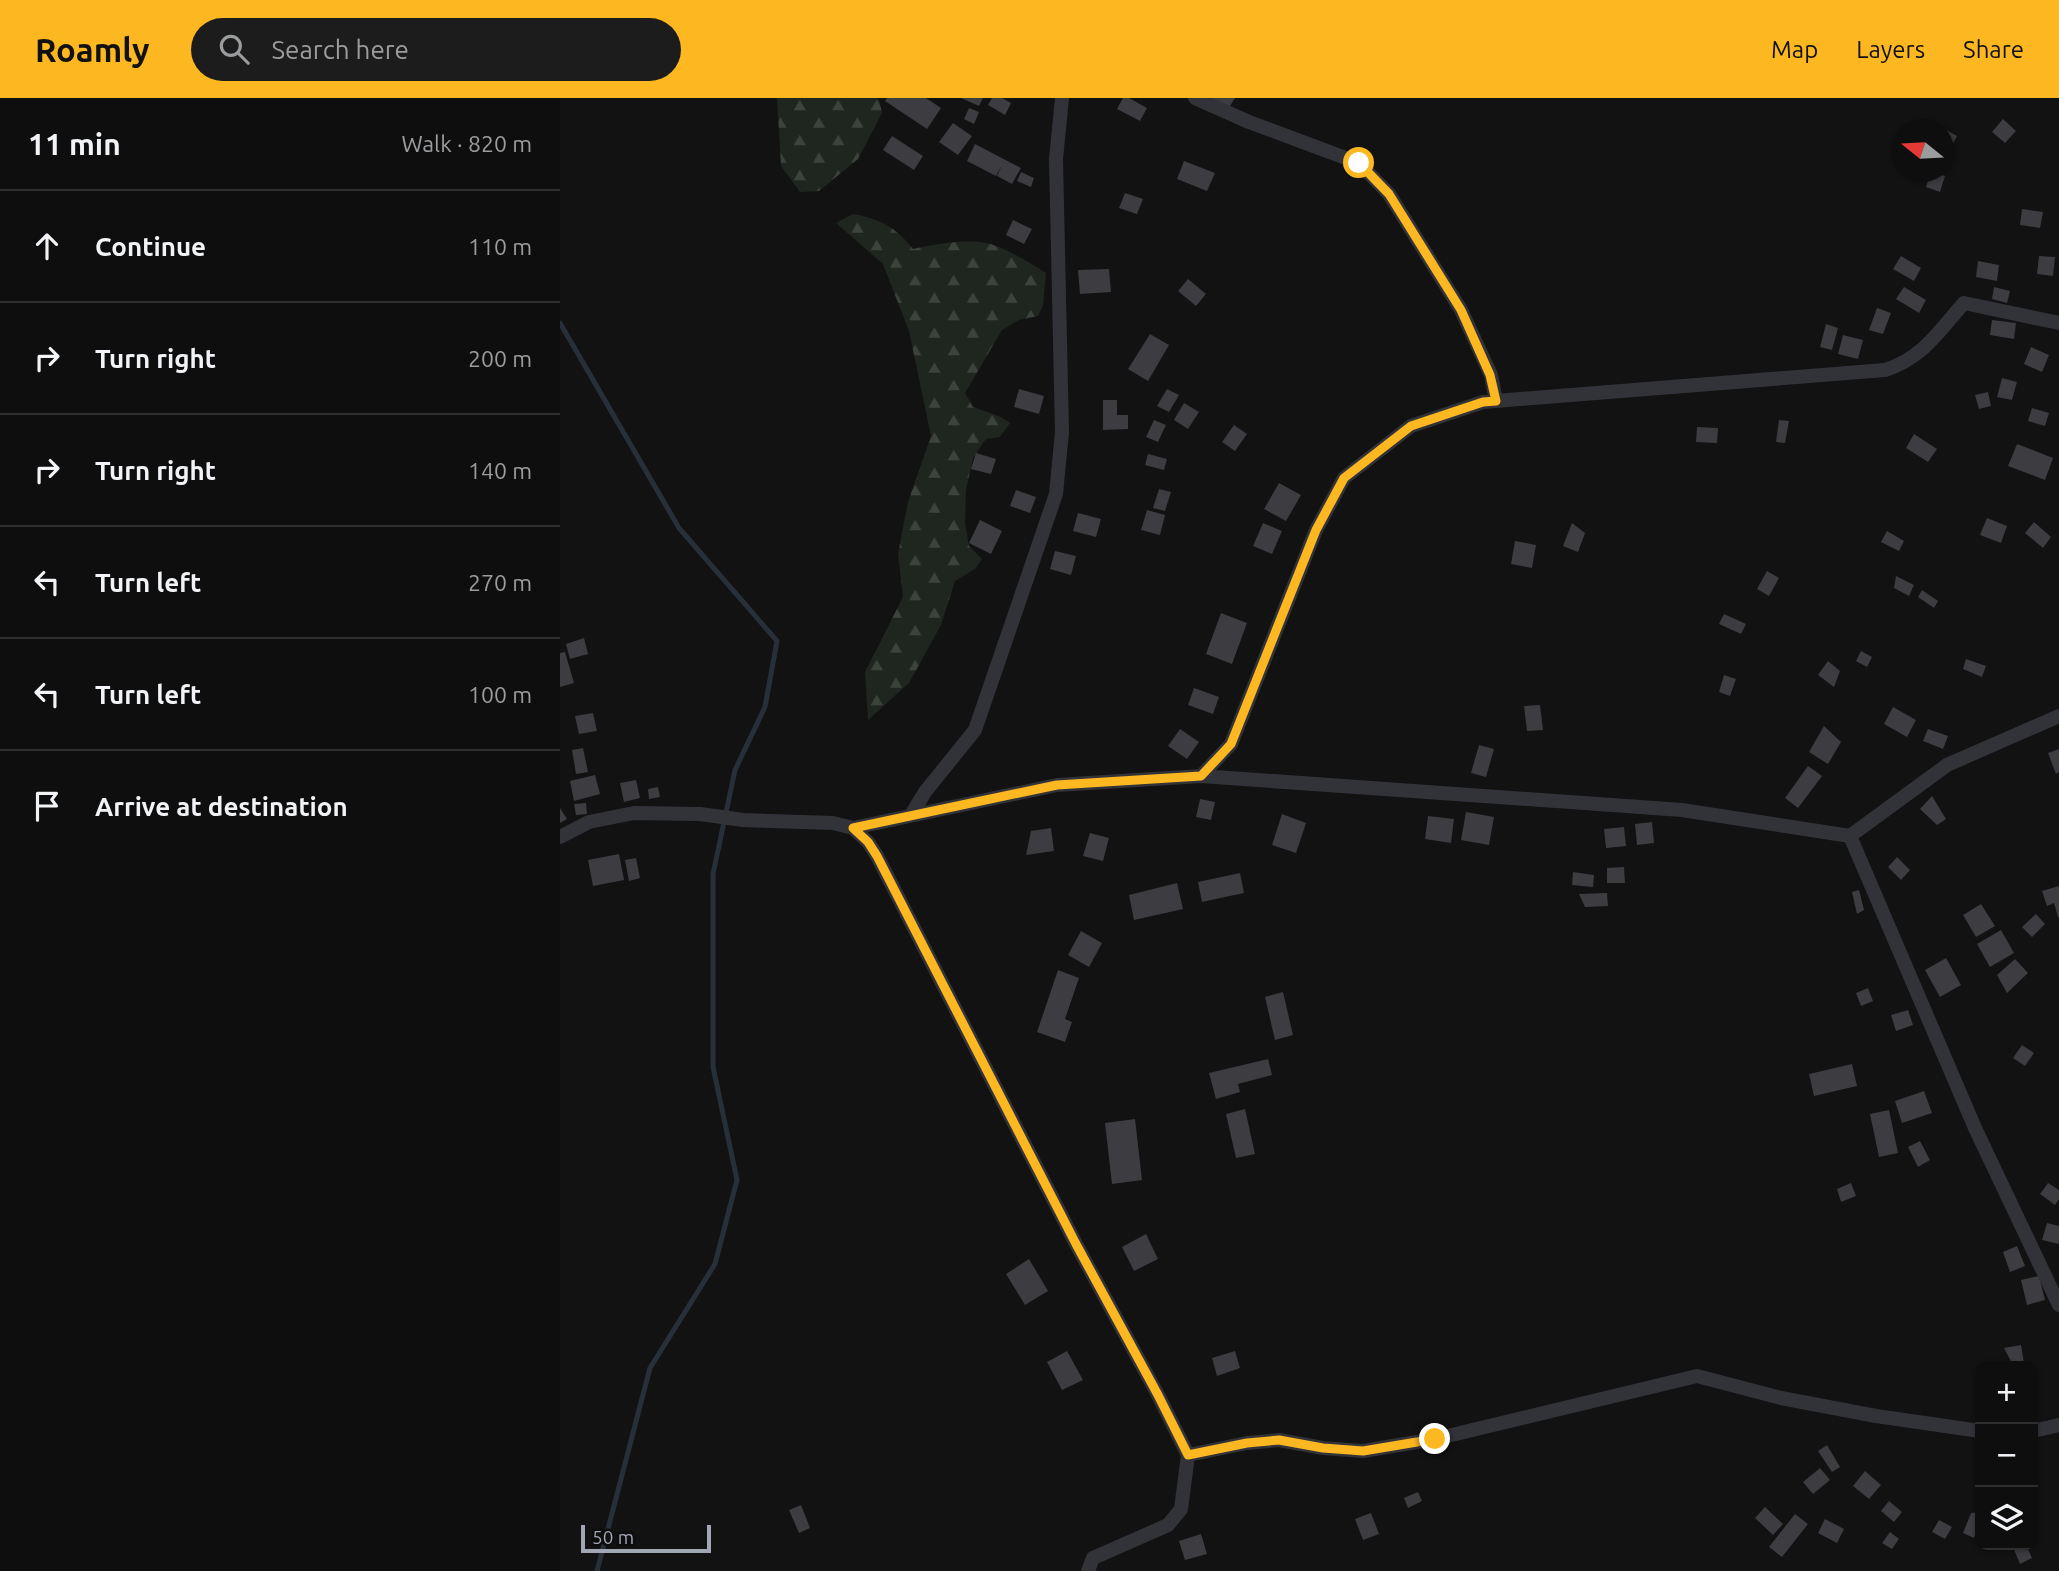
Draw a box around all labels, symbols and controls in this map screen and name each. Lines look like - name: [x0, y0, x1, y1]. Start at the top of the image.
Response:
- search box: [191, 18, 681, 81]
- icon: search: [215, 30, 253, 68]
- text: Roamly: [35, 31, 149, 68]
- text: Search here: [271, 35, 409, 64]
- text: Map: [1771, 36, 1818, 63]
- text: Layers: [1856, 36, 1925, 63]
- text: Share: [1963, 36, 2024, 63]
- north arrow: [1891, 119, 1954, 182]
- text: 11 min: [28, 127, 121, 161]
- text: Walk · 820 m: [401, 131, 532, 156]
- route start: [1343, 147, 1374, 178]
- icon: ahead: [28, 227, 66, 265]
- text: Continue: [95, 232, 206, 261]
- text: 110 m: [468, 234, 532, 259]
- icon: right: [28, 339, 66, 377]
- text: Turn right: [95, 344, 216, 373]
- text: 200 m: [468, 346, 532, 371]
- icon: right: [28, 451, 66, 489]
- text: Turn right: [95, 456, 216, 485]
- text: 140 m: [468, 458, 532, 483]
- icon: left: [28, 563, 66, 601]
- text: Turn left: [95, 568, 201, 597]
- text: 270 m: [468, 570, 532, 595]
- icon: left: [28, 675, 66, 713]
- text: Turn left: [95, 680, 201, 709]
- text: 100 m: [468, 682, 532, 707]
- icon: arrive: [28, 787, 66, 825]
- text: Arrive at destination: [95, 792, 348, 821]
- map controls: [1975, 1361, 2038, 1550]
- button: +: [1975, 1361, 2038, 1424]
- route end: [1419, 1423, 1450, 1454]
- button: −: [1975, 1424, 2038, 1487]
- button: layers: [1975, 1487, 2038, 1550]
- scale bar: [581, 1522, 710, 1554]
- text: 50 m: [592, 1526, 634, 1548]

